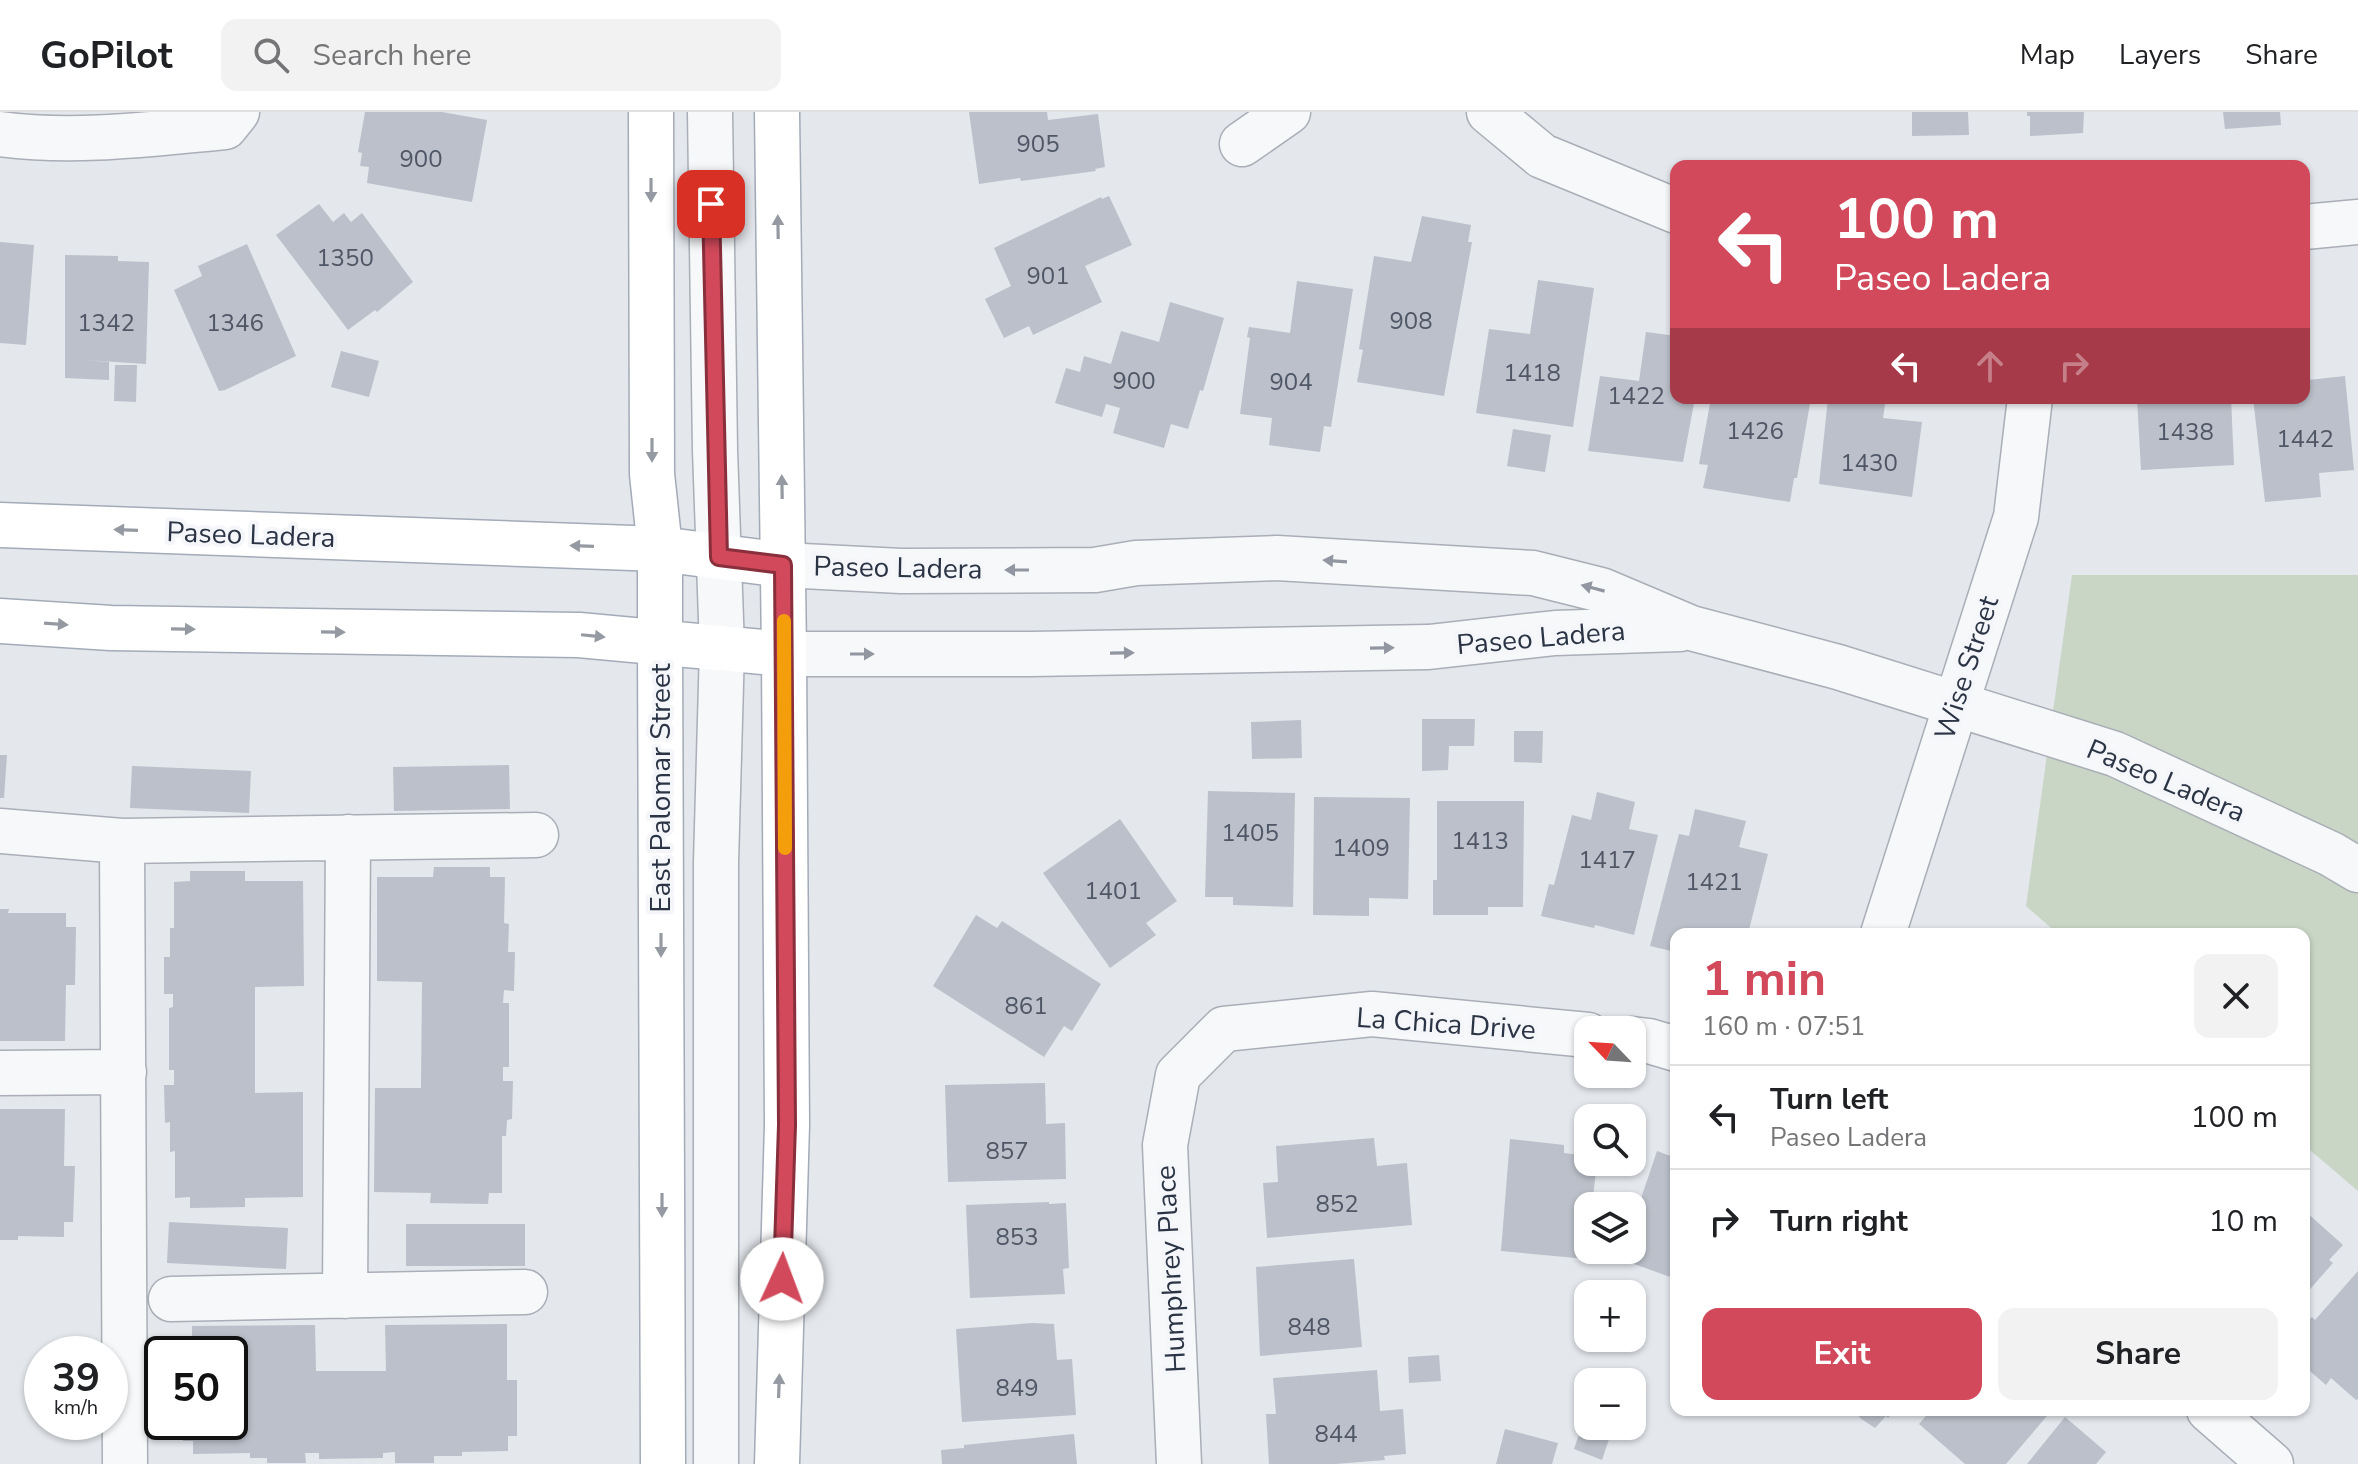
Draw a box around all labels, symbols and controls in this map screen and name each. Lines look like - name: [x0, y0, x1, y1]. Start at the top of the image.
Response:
- search box: [221, 19, 781, 91]
- text: GoPilot: [40, 30, 173, 81]
- icon: search: [249, 33, 293, 77]
- text: Search here: [313, 35, 472, 76]
- text: Map: [2020, 36, 2075, 74]
- text: Layers: [2119, 36, 2201, 74]
- text: Share: [2245, 36, 2318, 74]
- house number: 905: [1016, 128, 1060, 160]
- house number: 900: [399, 143, 443, 175]
- pin: [677, 170, 745, 238]
- one-way arrow: [645, 178, 657, 203]
- text: 100 m: [1834, 181, 1999, 258]
- icon: arrive: [689, 182, 733, 226]
- icon: left: [1702, 192, 1806, 296]
- one-way arrow: [772, 214, 784, 239]
- house number: 1350: [316, 242, 374, 274]
- text: Paseo Ladera: [1834, 254, 2051, 303]
- house number: 901: [1026, 260, 1070, 292]
- house number: 908: [1389, 305, 1433, 337]
- house number: 1342: [77, 307, 135, 339]
- house number: 1346: [206, 307, 264, 339]
- icon: left: [1884, 344, 1928, 388]
- icon: ahead: [1968, 344, 2012, 388]
- icon: right: [2052, 344, 2096, 388]
- house number: 1418: [1503, 357, 1561, 389]
- house number: 900: [1112, 365, 1156, 397]
- house number: 904: [1269, 366, 1313, 398]
- house number: 1422: [1607, 380, 1665, 412]
- house number: 1426: [1726, 415, 1784, 447]
- house number: 1438: [2156, 416, 2214, 448]
- house number: 1442: [2276, 423, 2334, 455]
- one-way arrow: [646, 438, 658, 463]
- house number: 1430: [1840, 447, 1898, 479]
- one-way arrow: [776, 474, 788, 499]
- street label: Paseo Ladera: [166, 513, 336, 557]
- one-way arrow: [113, 523, 138, 536]
- one-way arrow: [569, 540, 594, 553]
- street label: Paseo Ladera: [813, 548, 983, 588]
- one-way arrow: [1322, 554, 1347, 567]
- one-way arrow: [1004, 564, 1029, 576]
- one-way arrow: [1580, 581, 1604, 594]
- street label: Wise Street: [1926, 591, 2008, 745]
- street label: Paseo Ladera: [1455, 612, 1627, 664]
- one-way arrow: [44, 618, 69, 631]
- one-way arrow: [171, 623, 196, 636]
- one-way arrow: [321, 626, 346, 638]
- one-way arrow: [581, 630, 606, 643]
- one-way arrow: [1370, 642, 1395, 654]
- one-way arrow: [1110, 646, 1135, 659]
- one-way arrow: [850, 648, 875, 660]
- street label: East Palomar Street: [642, 663, 680, 913]
- street label: Paseo Ladera: [2081, 730, 2251, 832]
- house number: 1405: [1221, 817, 1279, 849]
- house number: 1413: [1451, 825, 1509, 857]
- house number: 1409: [1332, 832, 1390, 864]
- house number: 1417: [1578, 844, 1636, 876]
- house number: 1421: [1685, 866, 1743, 898]
- house number: 1401: [1084, 875, 1142, 907]
- one-way arrow: [655, 933, 667, 958]
- text: 1 min: [1702, 946, 1826, 1012]
- button: close: [2194, 954, 2278, 1038]
- house number: 861: [1004, 990, 1048, 1022]
- street label: La Chica Drive: [1355, 999, 1537, 1049]
- text: 160 m · 07:51: [1702, 1009, 1865, 1044]
- north arrow: [1574, 1016, 1646, 1088]
- map controls: [1574, 1016, 1646, 1440]
- text: Turn left: [1770, 1079, 1888, 1120]
- icon: left: [1702, 1095, 1746, 1139]
- text: 100 m: [2191, 1097, 2278, 1138]
- button: search: [1574, 1104, 1646, 1176]
- text: Paseo Ladera: [1770, 1120, 1927, 1155]
- house number: 857: [985, 1135, 1029, 1167]
- street label: Humphrey Place: [1147, 1164, 1195, 1374]
- house number: 852: [1315, 1188, 1359, 1220]
- button: layers: [1574, 1192, 1646, 1264]
- one-way arrow: [656, 1193, 668, 1218]
- icon: right: [1702, 1199, 1746, 1243]
- text: Turn right: [1770, 1201, 1908, 1242]
- text: 10 m: [2209, 1201, 2278, 1242]
- house number: 853: [995, 1221, 1039, 1253]
- position arrow: [740, 1237, 824, 1321]
- button: +: [1574, 1280, 1646, 1352]
- button: Exit: [1702, 1308, 1982, 1400]
- button: Share: [1998, 1308, 2278, 1400]
- house number: 848: [1287, 1311, 1331, 1343]
- speed limit sign: 50: [144, 1336, 248, 1440]
- text: 39: [52, 1351, 100, 1405]
- button: −: [1574, 1368, 1646, 1440]
- house number: 849: [995, 1372, 1039, 1404]
- one-way arrow: [773, 1373, 786, 1398]
- text: km/h: [54, 1394, 98, 1421]
- house number: 844: [1314, 1418, 1358, 1450]

